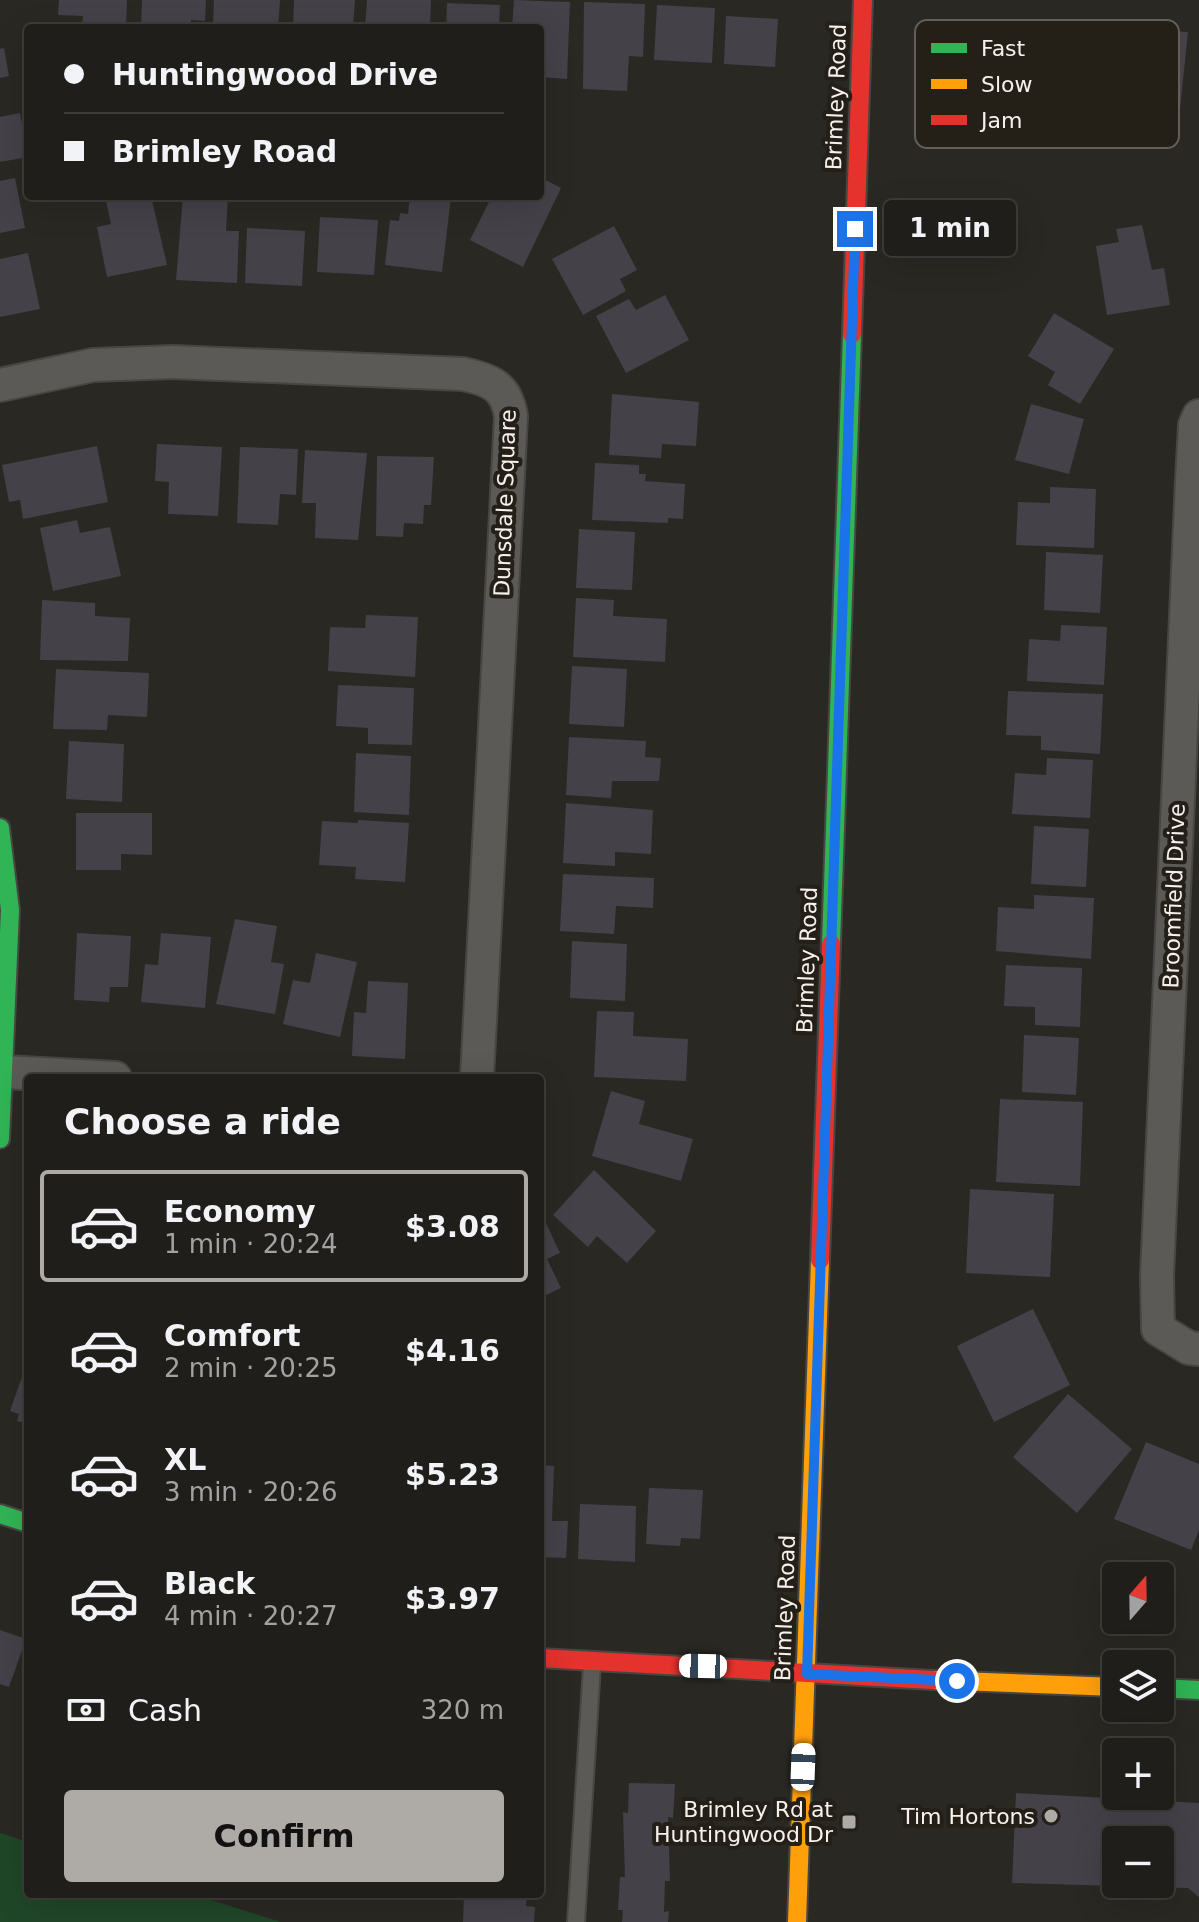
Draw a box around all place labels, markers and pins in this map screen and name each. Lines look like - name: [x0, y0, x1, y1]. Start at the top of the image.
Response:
- place label: Brimley Rd at Huntingwood Dr: [654, 1797, 834, 1847]
- place label: Tim Hortons: [900, 1804, 1035, 1829]
- marker: Tim Hortons: [1042, 1807, 1060, 1825]
- marker: Brimley Rd at Huntingwood Dr: [840, 1813, 858, 1831]

